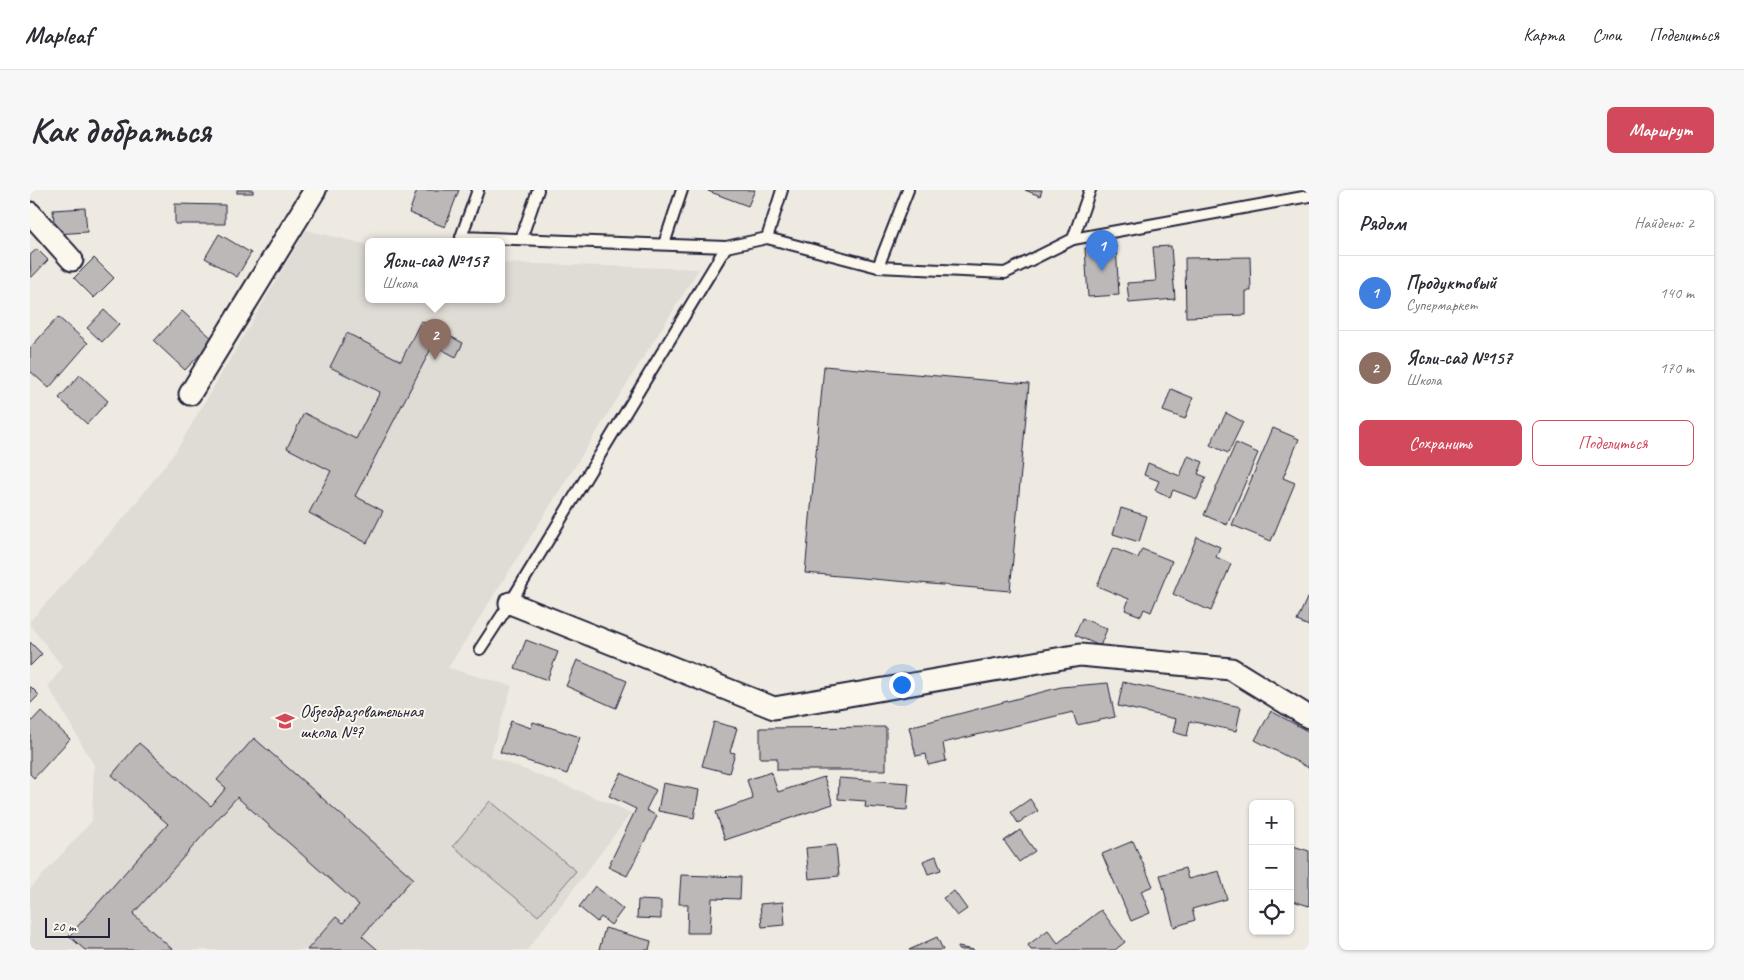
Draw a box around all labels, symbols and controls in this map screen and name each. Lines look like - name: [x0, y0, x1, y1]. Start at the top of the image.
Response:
- text: Mapleaf: [25, 20, 92, 50]
- text: Карта: [1523, 24, 1564, 46]
- text: Слои: [1592, 24, 1621, 46]
- text: Поделиться: [1649, 24, 1719, 46]
- button: Маршрут: [1607, 107, 1714, 153]
- text: Как добраться: [30, 108, 211, 153]
- text: Рядом: [1359, 210, 1406, 236]
- text: Найдено: 2: [1634, 213, 1694, 233]
- pin: 1: [1086, 230, 1118, 271]
- popup: [365, 238, 505, 303]
- text: Ясли-сад №157: [382, 249, 488, 273]
- text: Продуктовый: [1406, 271, 1496, 295]
- text: Школа: [382, 273, 417, 293]
- text: 1: [1371, 283, 1379, 303]
- text: 140 m: [1660, 283, 1694, 303]
- text: Супермаркет: [1406, 295, 1477, 315]
- pin: 2: [419, 319, 451, 360]
- text: Ясли-сад №157: [1406, 346, 1512, 370]
- text: 2: [1371, 358, 1379, 378]
- text: 170 m: [1660, 358, 1694, 378]
- text: Школа: [1406, 370, 1441, 390]
- button: Сохранить: [1359, 420, 1522, 466]
- button: Поделиться: [1532, 420, 1694, 466]
- your location: [889, 672, 915, 698]
- place label: Обзеобразовательная школа №7: [300, 700, 424, 743]
- school or university icon: Обзеобразовательная школа №7: [274, 710, 296, 732]
- map controls: [1249, 800, 1294, 935]
- button: +: [1249, 800, 1294, 845]
- button: −: [1249, 845, 1294, 890]
- button: locate: [1249, 890, 1294, 935]
- scale bar: [45, 915, 110, 938]
- text: 20 m: [52, 918, 76, 935]

